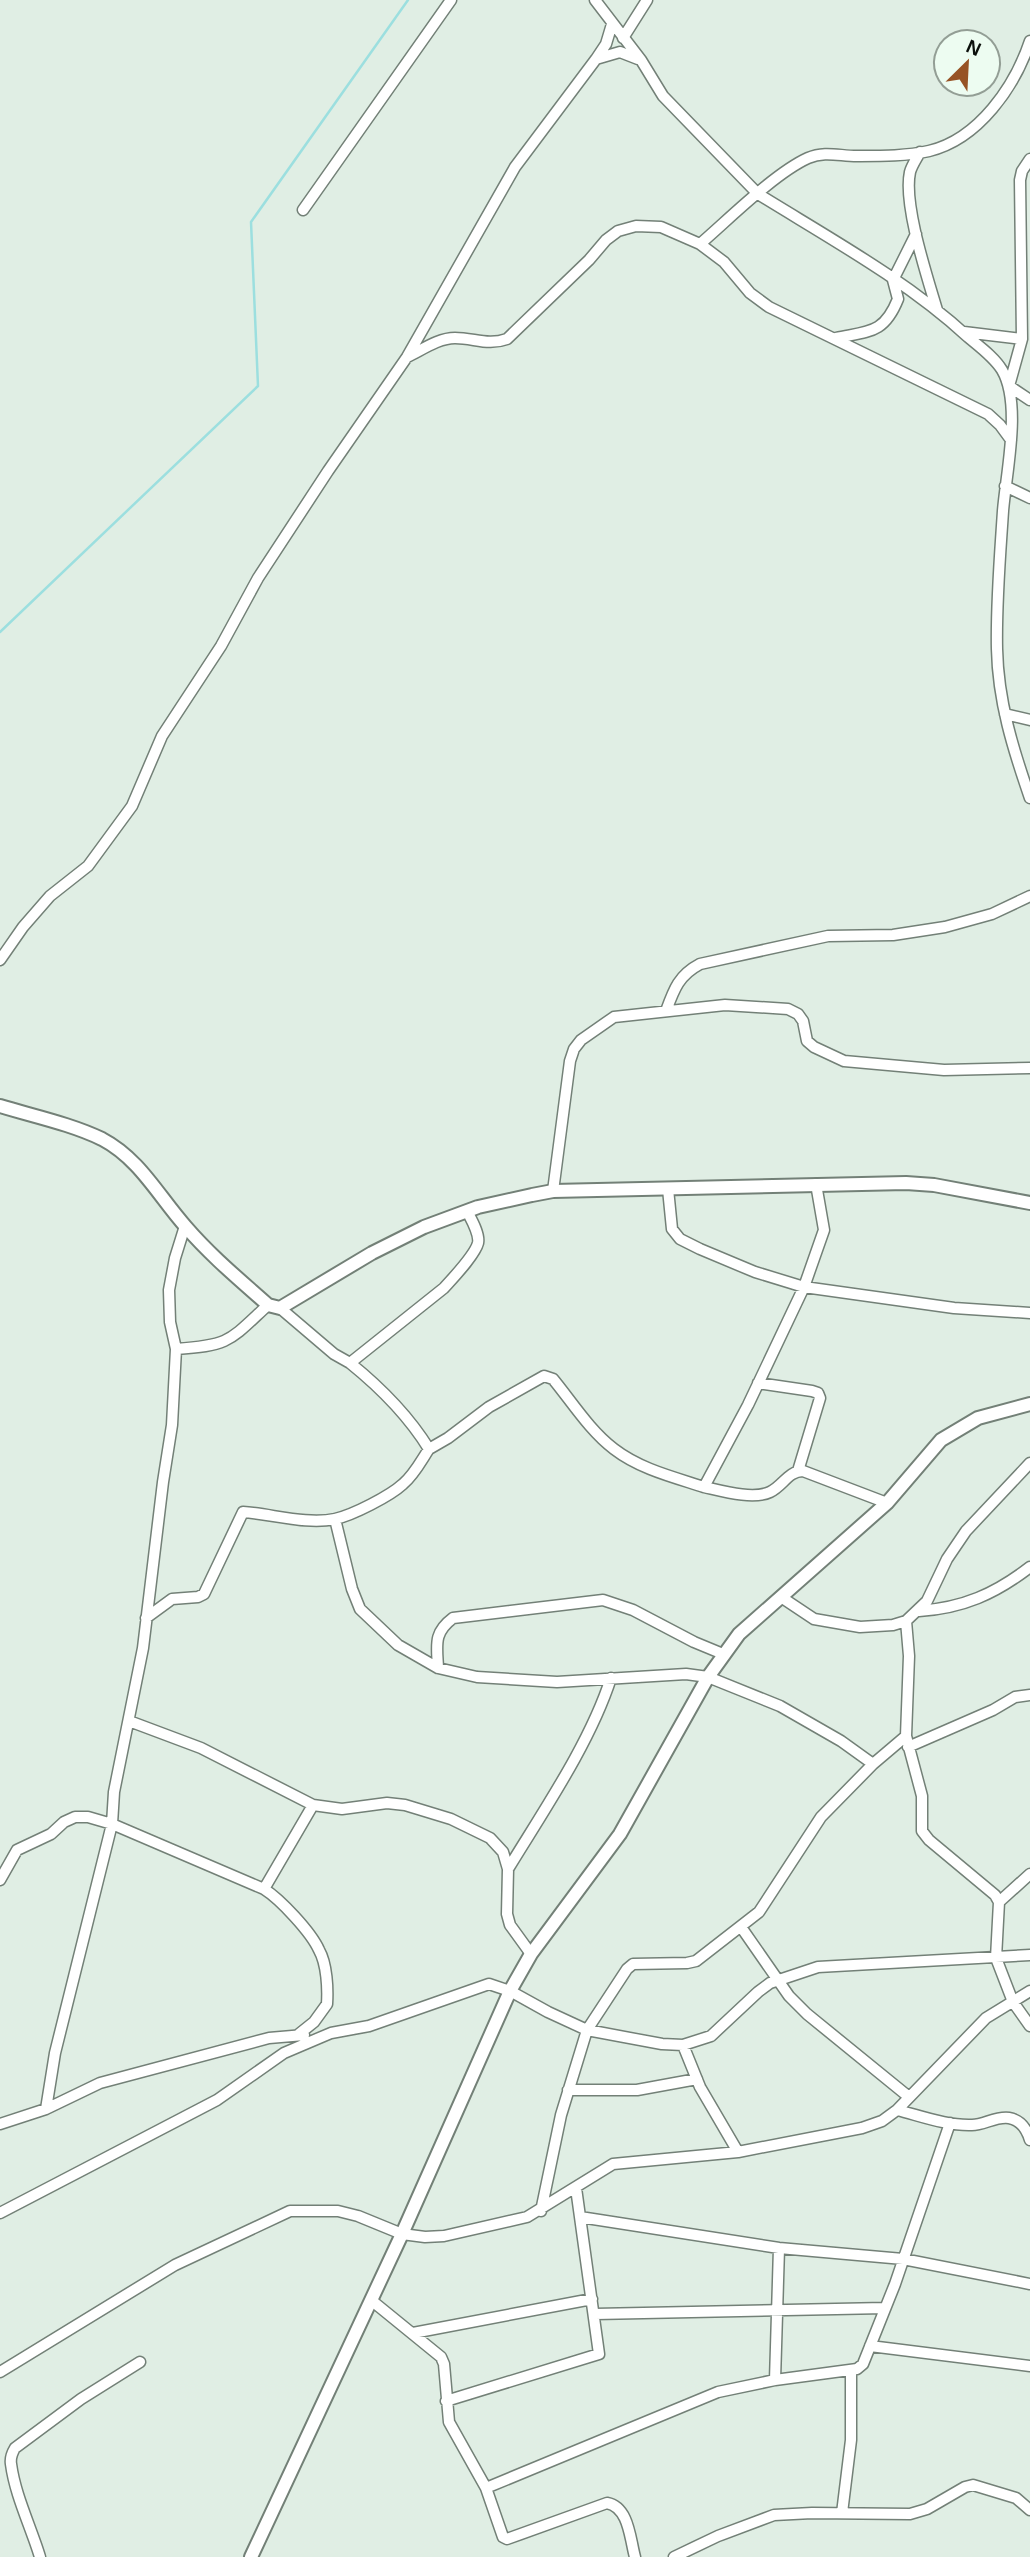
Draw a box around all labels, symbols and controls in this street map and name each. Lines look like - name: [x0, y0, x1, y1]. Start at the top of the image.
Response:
- north arrow: [932, 28, 1002, 98]
- text: N: [963, 36, 984, 60]

